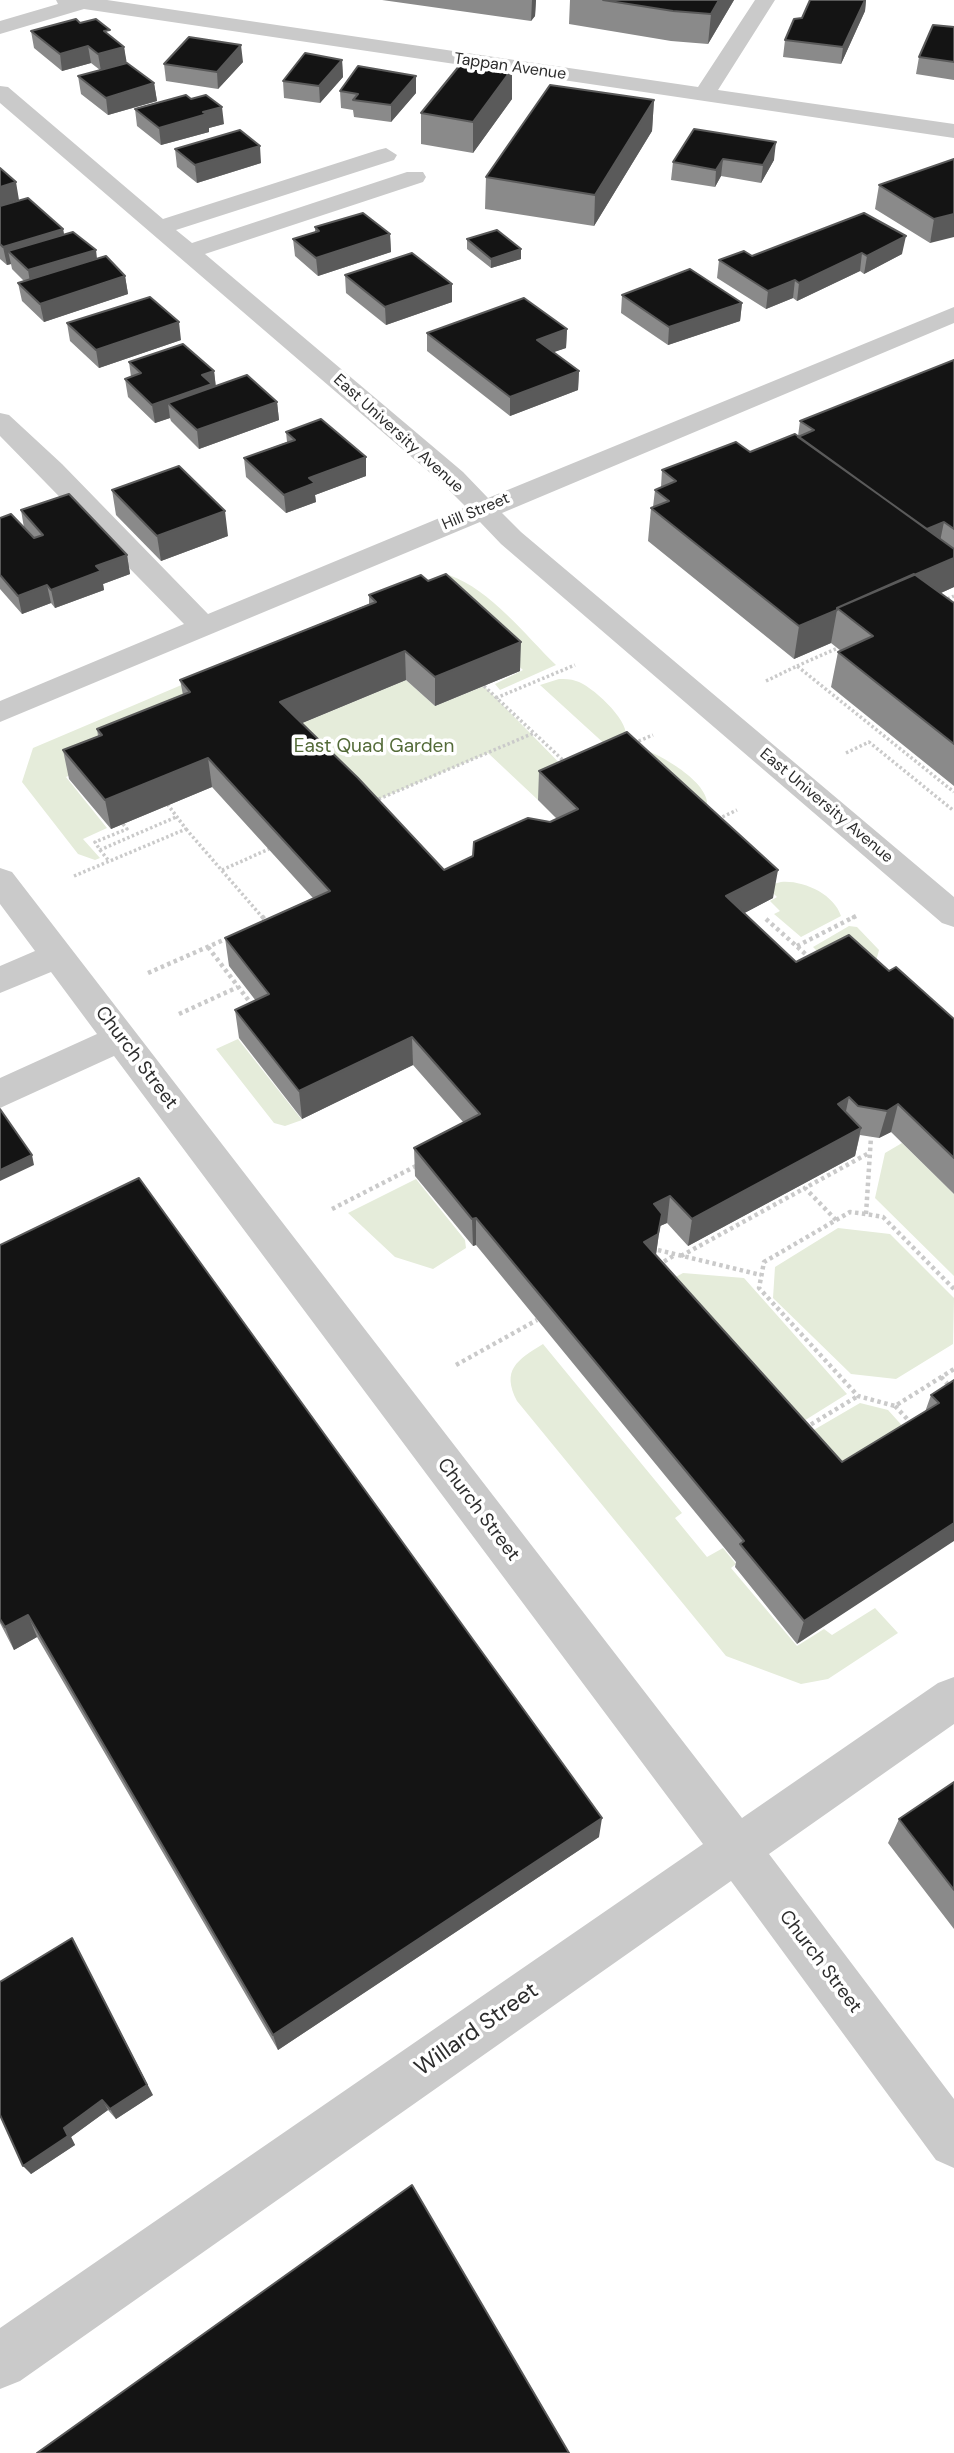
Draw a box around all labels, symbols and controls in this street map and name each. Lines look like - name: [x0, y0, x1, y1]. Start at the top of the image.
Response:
- street label: Tappan Avenue: [453, 50, 567, 84]
- street label: East University Avenue: [329, 371, 467, 497]
- street label: Hill Street: [439, 489, 513, 535]
- park label: East Quad Garden: [294, 736, 454, 758]
- street label: East University Avenue: [755, 745, 897, 867]
- street label: Church Street: [90, 1002, 182, 1114]
- street label: Church Street: [432, 1454, 524, 1566]
- street label: Church Street: [774, 1906, 866, 2018]
- street label: Willard Street: [410, 1977, 544, 2083]

